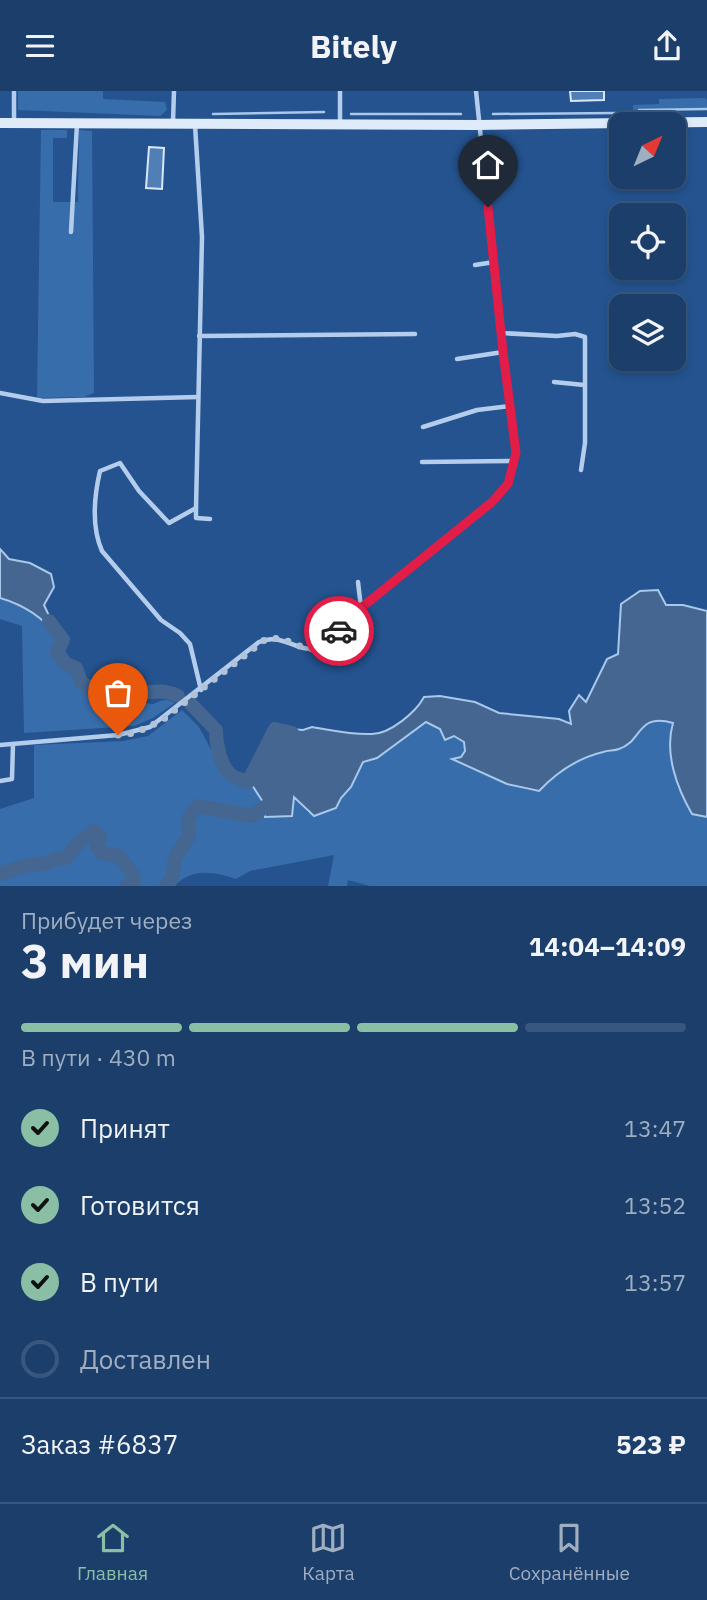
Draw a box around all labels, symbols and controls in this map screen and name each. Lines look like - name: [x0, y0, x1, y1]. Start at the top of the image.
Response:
- text: Bitely: [310, 25, 397, 67]
- icon: menu: [21, 27, 59, 65]
- icon: share: [648, 27, 686, 65]
- north arrow: [609, 112, 686, 189]
- map controls: [609, 112, 686, 371]
- pin: [458, 135, 518, 207]
- icon: home: [469, 146, 507, 184]
- button: locate: [609, 203, 686, 280]
- button: layers: [609, 294, 686, 371]
- courier: [304, 596, 374, 666]
- icon: car: [320, 612, 358, 650]
- pin: [88, 663, 148, 735]
- icon: bag: [99, 674, 137, 712]
- text: Прибудет через: [21, 905, 193, 935]
- text: 14:04–14:09: [529, 929, 686, 963]
- text: 3 мин: [21, 931, 149, 991]
- text: В пути · 430 m: [21, 1042, 176, 1072]
- icon: check: [21, 1109, 59, 1147]
- text: Принят: [80, 1111, 170, 1145]
- text: 13:47: [624, 1113, 686, 1143]
- icon: check: [21, 1186, 59, 1224]
- text: Готовится: [80, 1188, 200, 1222]
- text: 13:52: [624, 1190, 686, 1220]
- icon: check: [21, 1263, 59, 1301]
- text: В пути: [80, 1265, 159, 1299]
- text: 13:57: [624, 1267, 686, 1297]
- text: Доставлен: [80, 1342, 211, 1376]
- text: Заказ #6837: [21, 1427, 178, 1461]
- text: 523 ₽: [616, 1427, 686, 1461]
- tab: Главная: [77, 1519, 148, 1585]
- tab: Карта: [302, 1519, 355, 1585]
- tab: Сохранённые: [509, 1519, 630, 1585]

